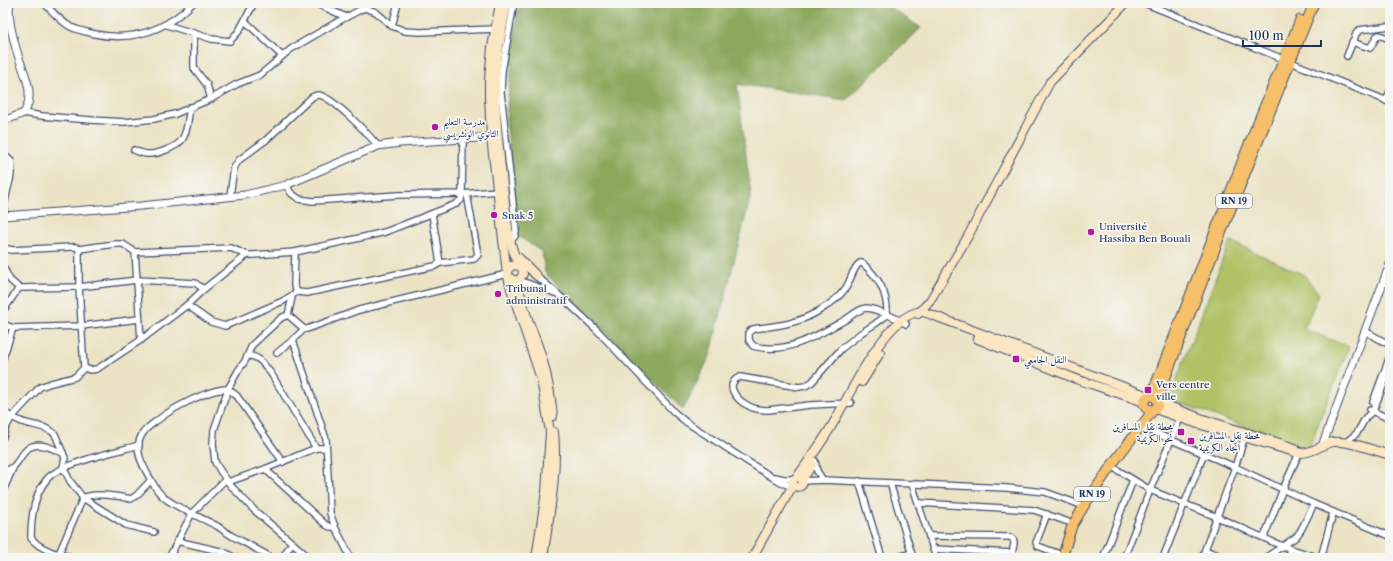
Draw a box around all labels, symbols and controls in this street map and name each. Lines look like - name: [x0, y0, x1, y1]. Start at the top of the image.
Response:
- scale bar: [1243, 22, 1321, 48]
- text: 100 m: [1249, 28, 1284, 43]
- place label: مدرسة التعليم الثانوي الونشريسي: [443, 115, 499, 143]
- marker: مدرسة التعليم الثانوي الونشريسي: [430, 122, 440, 132]
- road number: RN 19: [1216, 194, 1252, 208]
- place label: Snak 5: [502, 209, 533, 222]
- marker: Snak 5: [489, 210, 499, 220]
- place label: Université Hassiba Ben Bouali: [1099, 220, 1190, 245]
- marker: Université Hassiba Ben Bouali: [1086, 227, 1096, 237]
- place label: Tribunal administratif: [506, 282, 568, 307]
- marker: Tribunal administratif: [493, 289, 503, 299]
- place label: النقل الجامعي: [1024, 353, 1067, 369]
- marker: النقل الجامعي: [1011, 354, 1021, 364]
- place label: Vers centre ville: [1155, 378, 1210, 403]
- marker: Vers centre ville: [1143, 385, 1153, 395]
- place label: محطة نقل المسافرين نحو الكريمية: [1112, 420, 1173, 445]
- marker: محطة نقل المسافرين نحو الكريمية: [1176, 427, 1186, 437]
- place label: محطة نقل المسافرين اتجاه الكريمية: [1199, 429, 1260, 454]
- marker: محطة نقل المسافرين اتجاه الكريمية: [1186, 436, 1196, 446]
- road number: RN 19: [1074, 487, 1110, 501]

